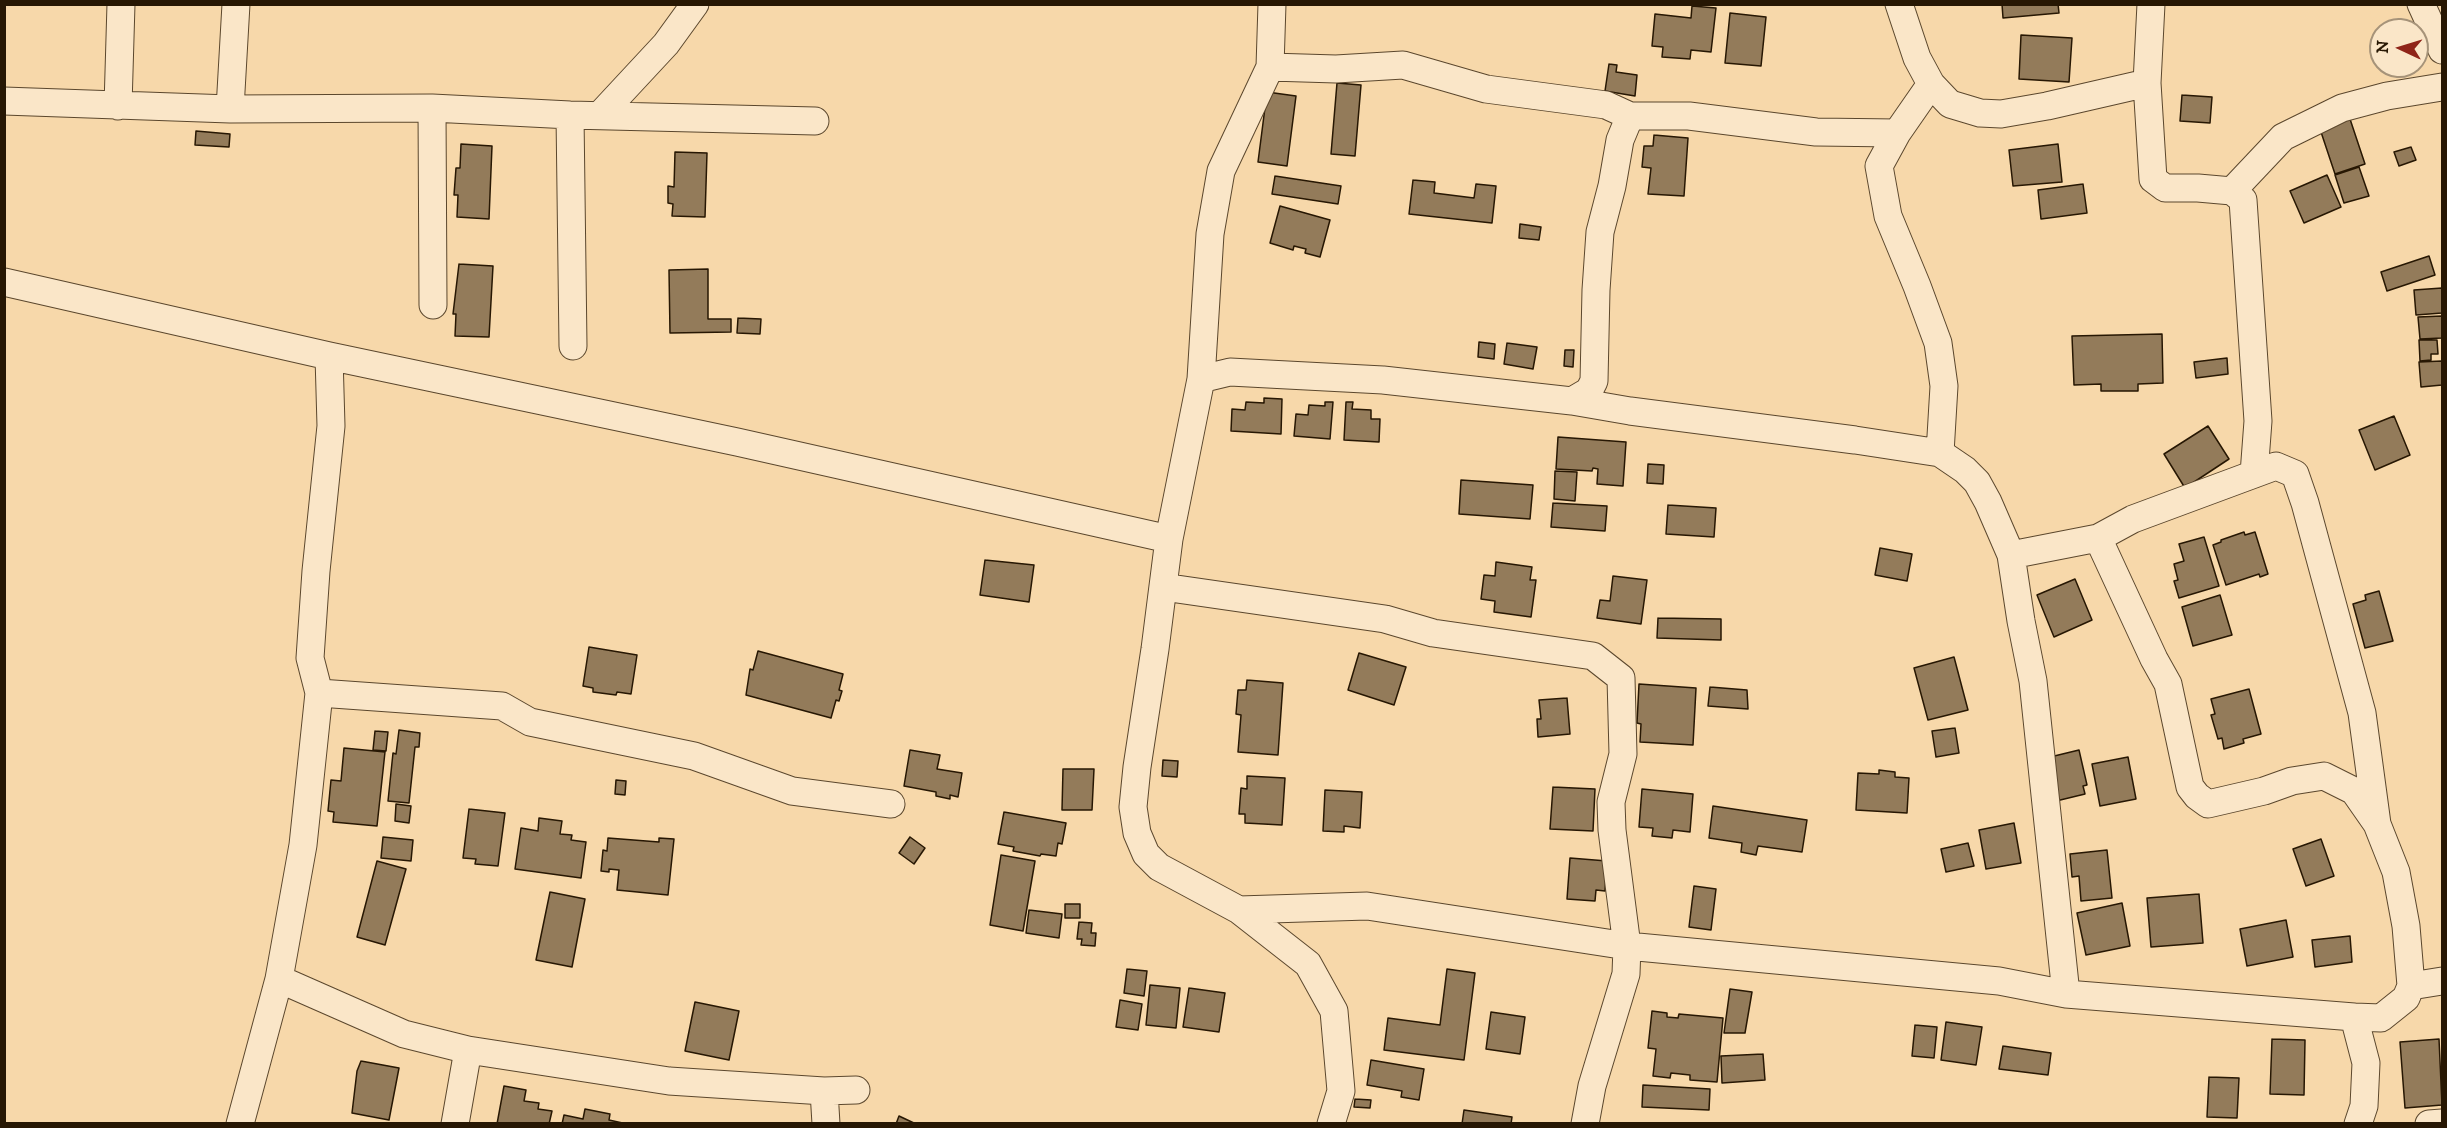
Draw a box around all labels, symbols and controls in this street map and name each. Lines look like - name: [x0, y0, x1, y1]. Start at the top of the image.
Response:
- north arrow: [2369, 18, 2429, 78]
- text: N: [2373, 40, 2393, 54]

